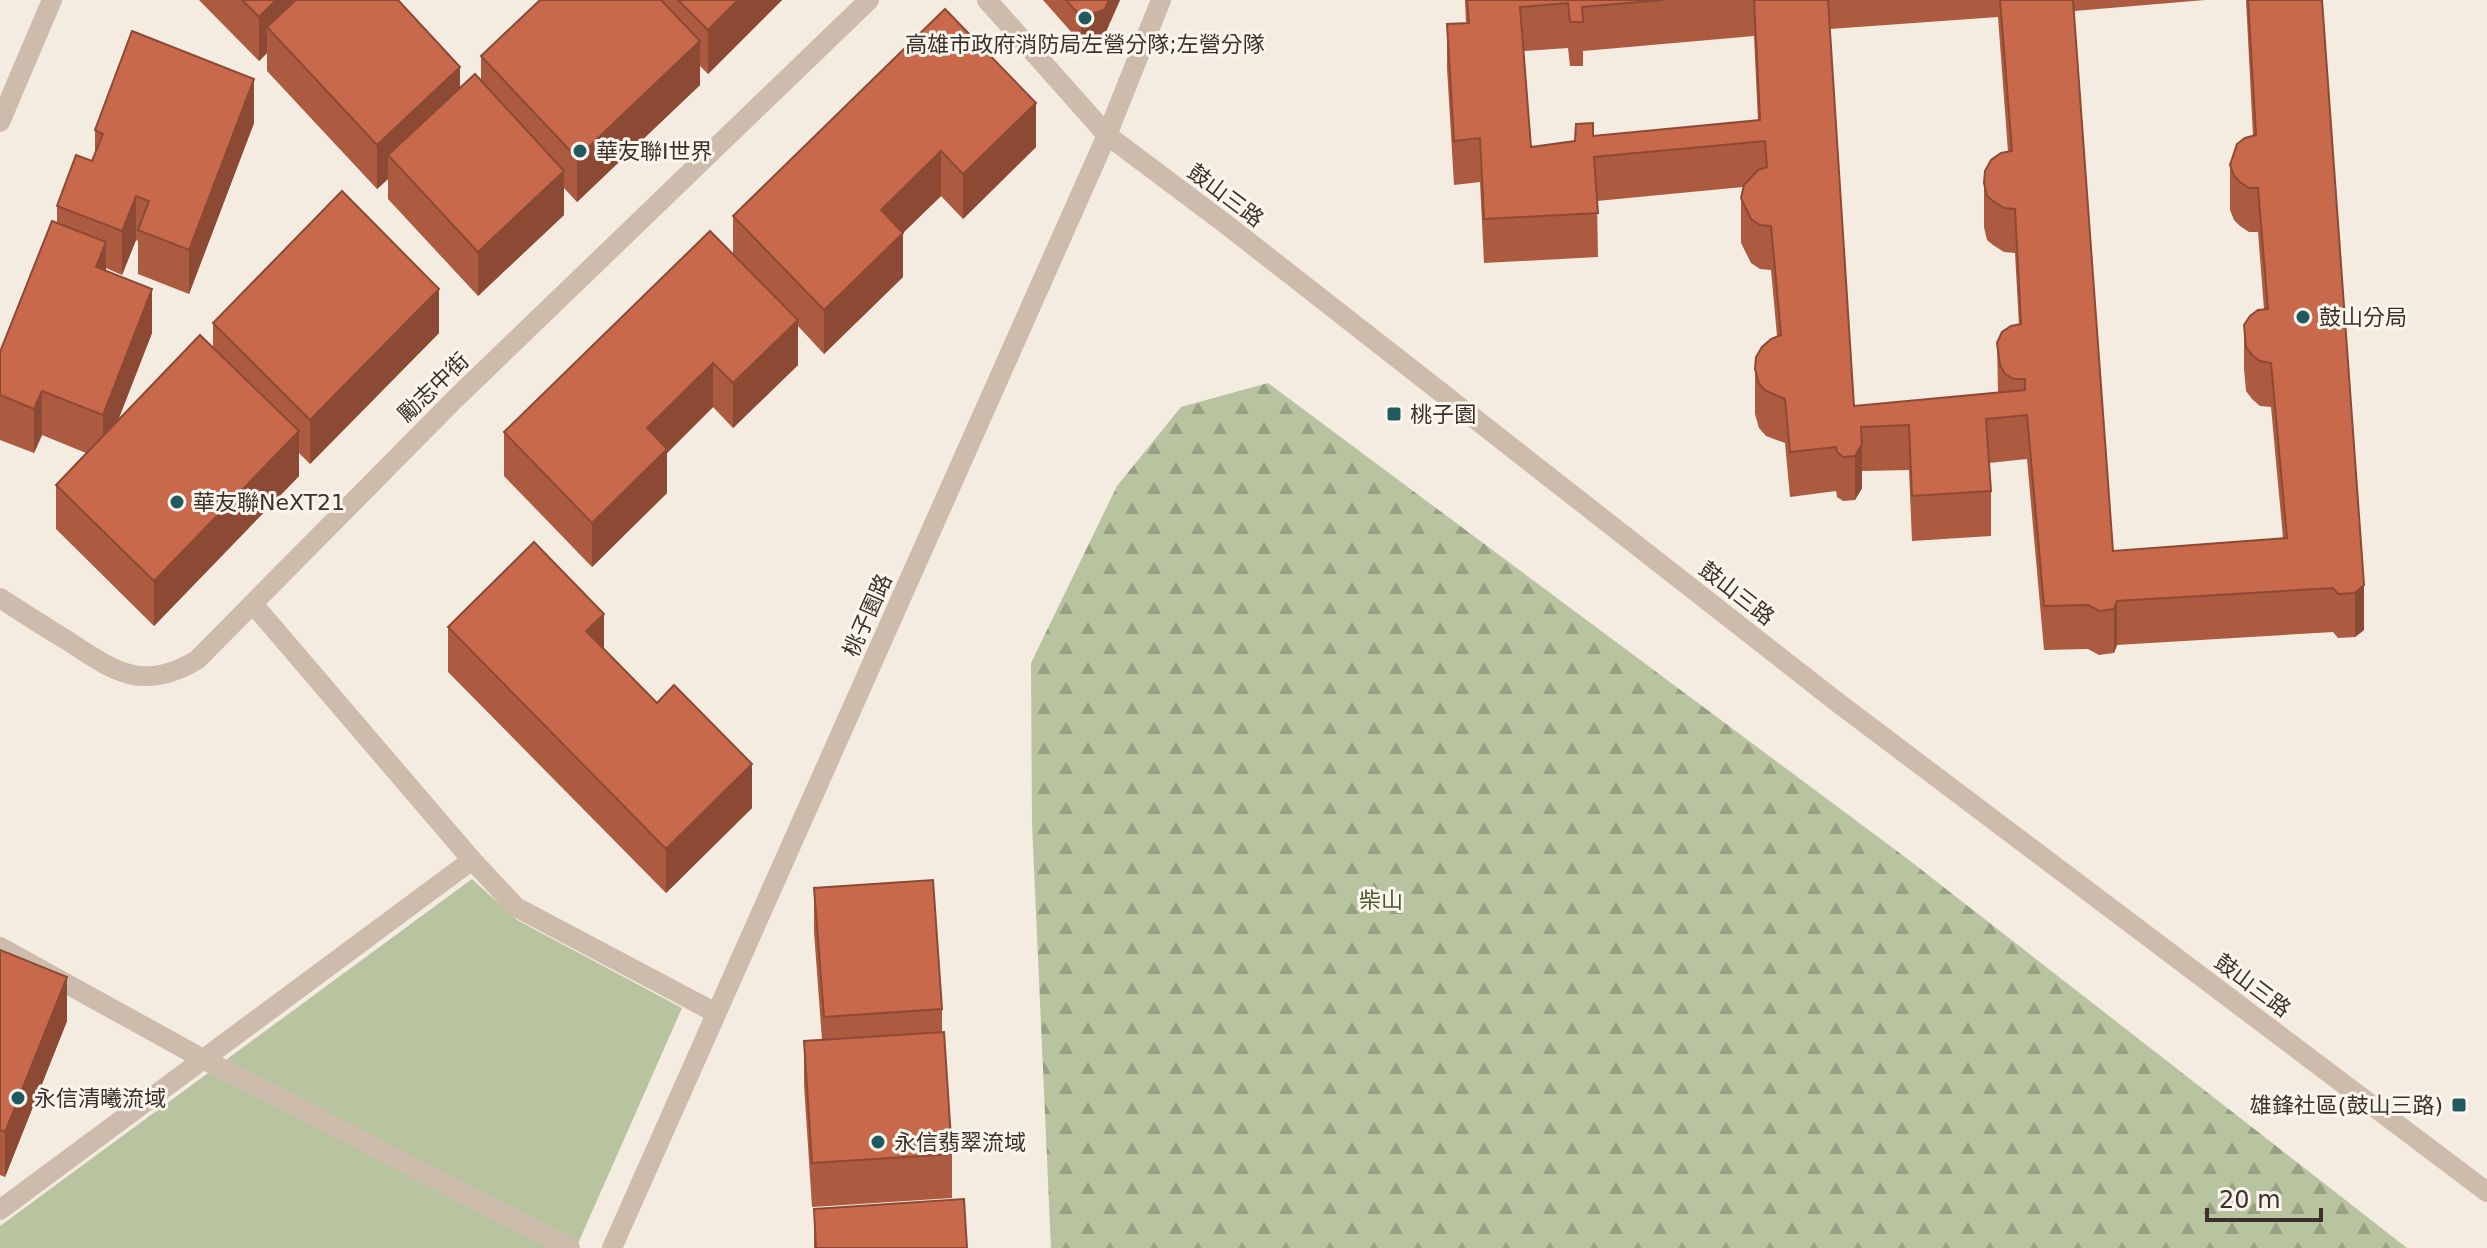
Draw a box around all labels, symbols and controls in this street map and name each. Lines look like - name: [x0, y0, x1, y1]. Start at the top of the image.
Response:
- marker: 高雄市政府消防局左營分隊;左營分隊: [1076, 9, 1094, 27]
- place label: 高雄市政府消防局左營分隊;左營分隊: [905, 32, 1265, 57]
- place label: 華友聯I世界: [596, 139, 713, 164]
- marker: 華友聯I世界: [571, 142, 589, 160]
- street label: 鼓山三路: [1183, 159, 1268, 232]
- place label: 鼓山分局: [2319, 305, 2407, 330]
- marker: 鼓山分局: [2294, 308, 2312, 326]
- street label: 勵志中街: [393, 348, 474, 427]
- place label: 桃子園: [1410, 402, 1476, 427]
- marker: 桃子園: [1385, 405, 1403, 423]
- place label: 華友聯NeXT21: [193, 490, 345, 515]
- marker: 華友聯NeXT21: [168, 493, 186, 511]
- street label: 鼓山三路: [1694, 556, 1779, 630]
- street label: 桃子園路: [838, 570, 897, 660]
- park label: 柴山: [1359, 888, 1403, 913]
- street label: 鼓山三路: [2210, 949, 2295, 1022]
- place label: 永信清曦流域: [34, 1086, 166, 1111]
- marker: 永信清曦流域: [9, 1089, 27, 1107]
- place label: 雄鋒社區(鼓山三路): [2250, 1093, 2443, 1118]
- marker: 雄鋒社區(鼓山三路): [2450, 1096, 2468, 1114]
- place label: 永信翡翠流域: [894, 1130, 1026, 1155]
- marker: 永信翡翠流域: [869, 1133, 887, 1151]
- scale bar: [2207, 1172, 2321, 1222]
- text: 20 m: [2219, 1186, 2281, 1214]

